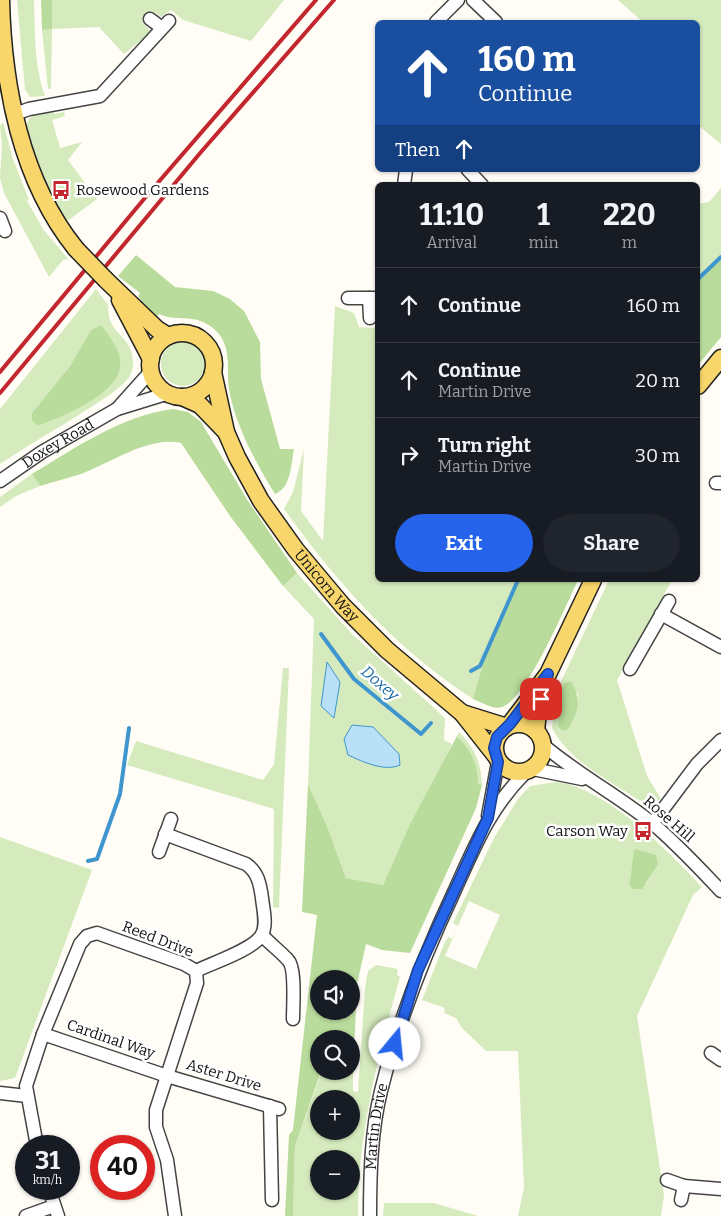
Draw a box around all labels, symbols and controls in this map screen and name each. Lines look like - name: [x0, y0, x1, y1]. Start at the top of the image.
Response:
- text: 160 m: [478, 38, 576, 80]
- icon: ahead: [395, 40, 460, 105]
- text: Continue: [478, 80, 572, 107]
- icon: ahead: [450, 135, 478, 163]
- text: Then: [395, 138, 440, 161]
- bus stop icon: Rosewood Gardens: [50, 179, 72, 201]
- place label: Rosewood Gardens: [76, 181, 209, 199]
- text: 11:10: [419, 197, 484, 233]
- text: 1: [537, 197, 550, 233]
- text: 220: [603, 197, 656, 233]
- text: Arrival: [426, 233, 477, 252]
- text: min: [528, 233, 559, 252]
- text: m: [622, 233, 637, 252]
- icon: ahead: [395, 291, 423, 319]
- text: Continue: [438, 294, 521, 317]
- text: 160 m: [627, 294, 680, 317]
- text: Continue: [438, 359, 521, 382]
- icon: ahead: [395, 366, 423, 394]
- text: 20 m: [636, 369, 680, 392]
- text: Martin Drive: [438, 382, 531, 401]
- street label: Doxey Road: [18, 415, 97, 472]
- text: Turn right: [438, 434, 531, 457]
- icon: right: [395, 441, 423, 469]
- text: 30 m: [635, 444, 680, 467]
- text: Martin Drive: [438, 457, 531, 476]
- button: Exit: [395, 514, 533, 572]
- button: Share: [543, 514, 680, 572]
- street label: Unicorn Way: [290, 546, 363, 626]
- water label: Doxey: [357, 662, 403, 705]
- pin: [520, 678, 562, 720]
- icon: arrive: [527, 685, 555, 713]
- street label: Rose Hill: [640, 792, 698, 846]
- bus stop icon: Carson Way: [632, 820, 654, 842]
- place label: Carson Way: [546, 822, 628, 840]
- street label: Reed Drive: [120, 917, 196, 961]
- map controls: [310, 970, 360, 1200]
- button: sound: [310, 970, 360, 1020]
- street label: Cardinal Way: [65, 1016, 157, 1063]
- position arrow: [368, 1017, 420, 1069]
- button: search: [310, 1030, 360, 1080]
- street label: Aster Drive: [184, 1055, 264, 1095]
- street label: Martin Drive: [362, 1081, 392, 1170]
- button: +: [310, 1090, 360, 1140]
- speed limit sign: 40: [90, 1135, 155, 1200]
- text: 31: [35, 1146, 60, 1176]
- button: −: [310, 1150, 360, 1200]
- text: km/h: [33, 1173, 62, 1187]

